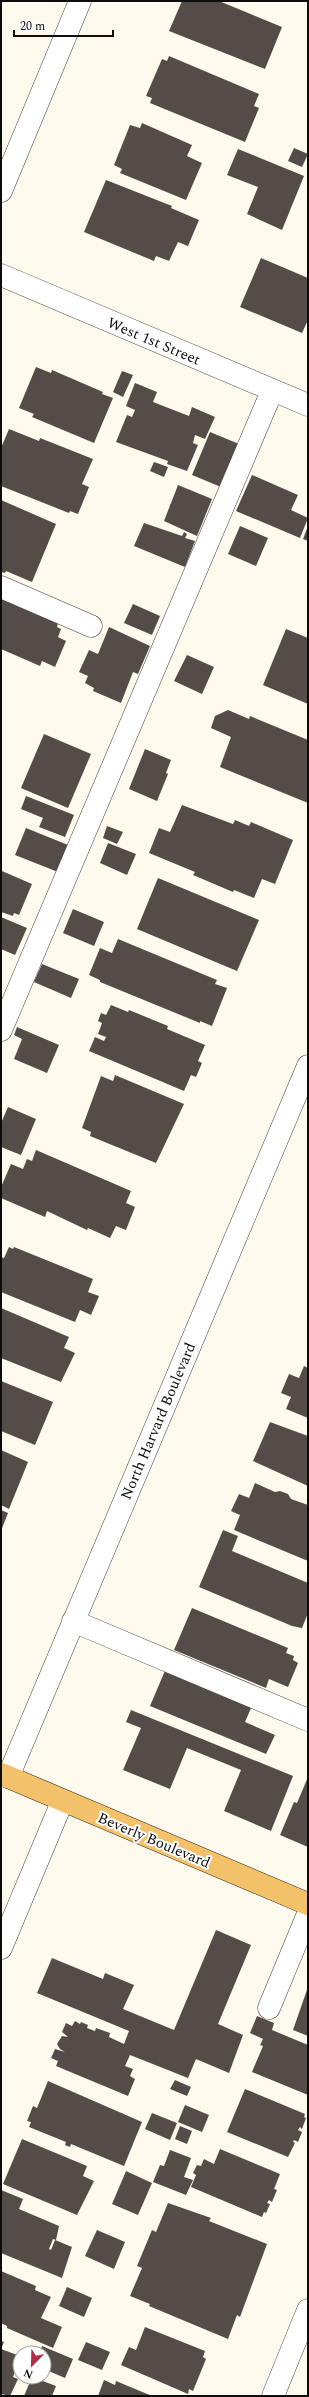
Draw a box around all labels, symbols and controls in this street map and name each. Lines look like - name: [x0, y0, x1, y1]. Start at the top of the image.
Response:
- scale bar: [14, 12, 113, 38]
- text: 20 m: [20, 17, 45, 36]
- street label: West 1st Street: [104, 311, 204, 371]
- street label: North Harvard Boulevard: [115, 1339, 202, 1503]
- street label: Beverly Boulevard: [94, 1806, 214, 1875]
- north arrow: [12, 2345, 52, 2385]
- text: N: [21, 2364, 36, 2383]

